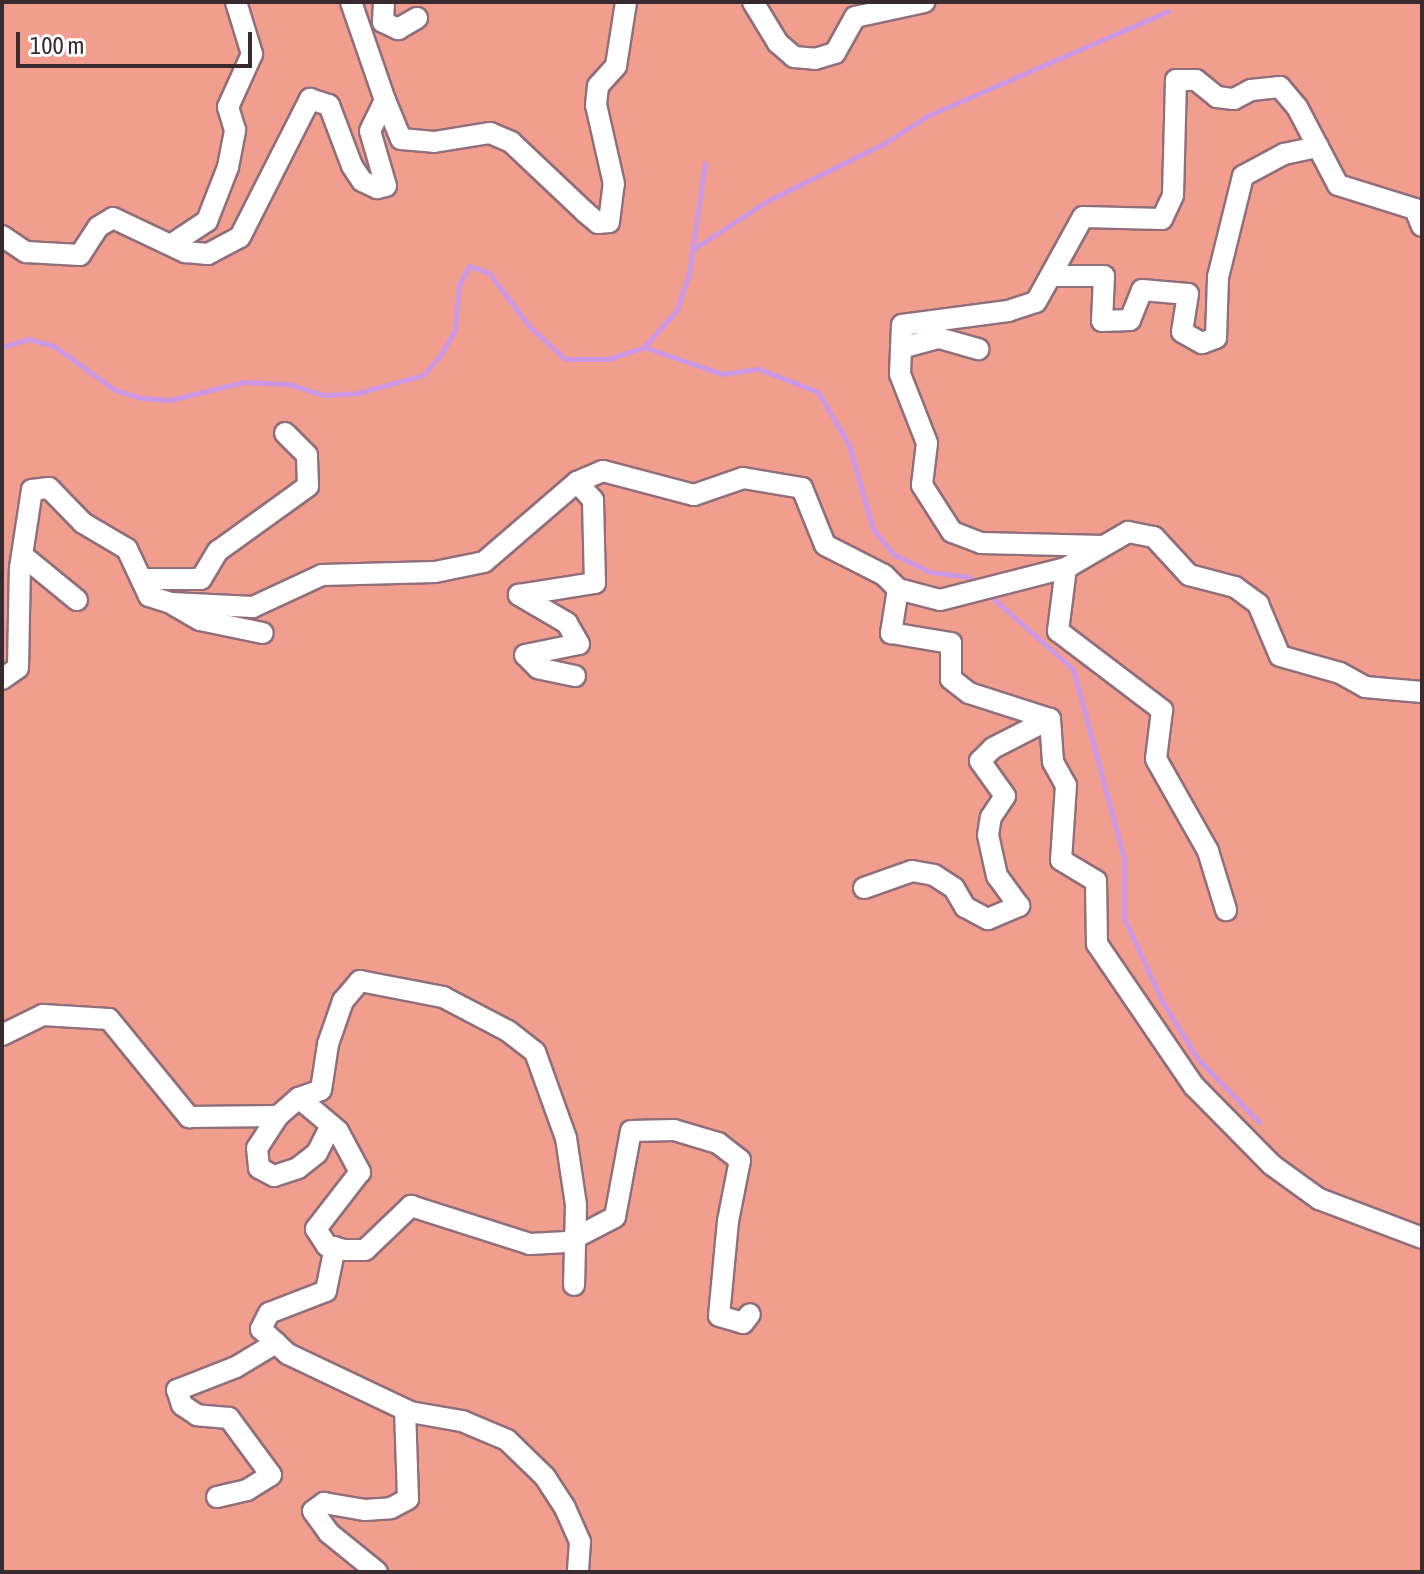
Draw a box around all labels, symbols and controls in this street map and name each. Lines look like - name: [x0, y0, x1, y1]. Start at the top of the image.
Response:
- scale bar: [20, 16, 256, 66]
- text: 100 m: [30, 32, 84, 59]

